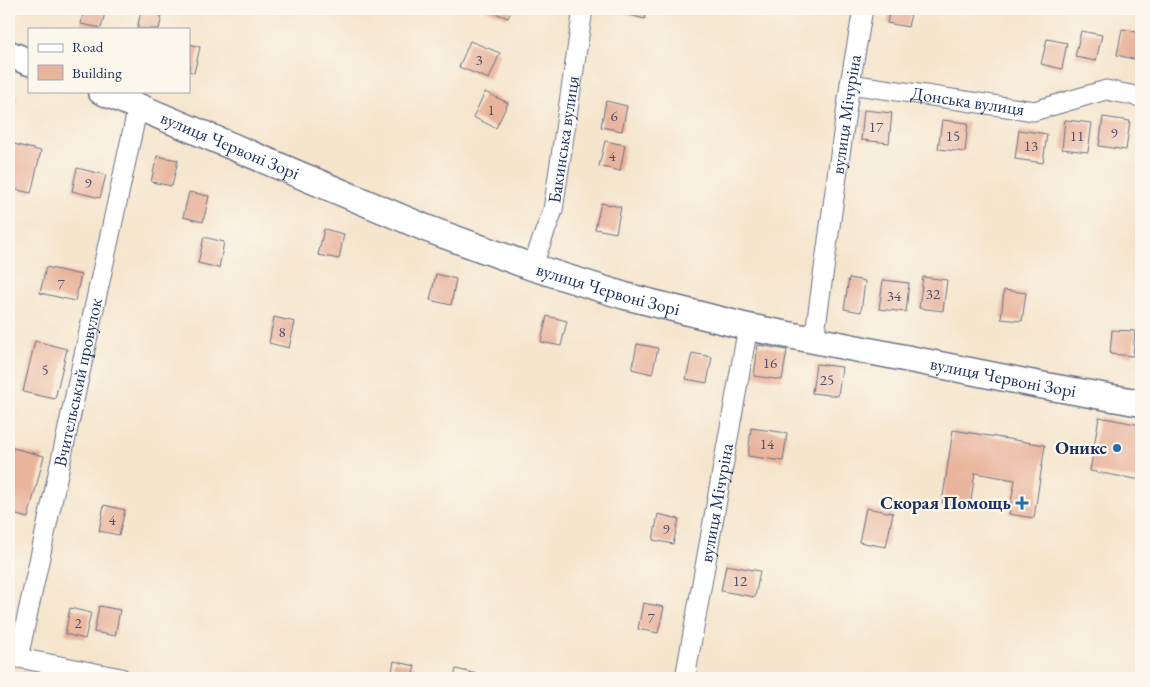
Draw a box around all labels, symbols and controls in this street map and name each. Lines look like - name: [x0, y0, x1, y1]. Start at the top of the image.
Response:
- legend: [28, 28, 190, 92]
- text: Road: [72, 37, 104, 56]
- house number: 3: [475, 50, 483, 69]
- street label: вулиця Мічуріна: [825, 52, 866, 176]
- text: Building: [72, 63, 122, 82]
- street label: Бакинська вулиця: [542, 74, 584, 205]
- street label: Донська вулиця: [909, 81, 1026, 120]
- house number: 1: [487, 100, 495, 119]
- street label: вулиця Червоні Зорі: [157, 106, 304, 185]
- house number: 6: [610, 106, 618, 125]
- house number: 17: [869, 117, 884, 136]
- house number: 9: [1110, 123, 1118, 142]
- house number: 15: [946, 126, 960, 145]
- house number: 11: [1070, 126, 1084, 145]
- house number: 13: [1024, 136, 1038, 155]
- house number: 4: [608, 146, 616, 165]
- house number: 9: [84, 173, 92, 192]
- street label: вулиця Червоні Зорі: [534, 257, 683, 321]
- house number: 7: [57, 274, 65, 293]
- house number: 32: [926, 284, 941, 303]
- house number: 34: [887, 286, 902, 305]
- street label: Вчительський провулок: [48, 295, 107, 469]
- house number: 8: [278, 322, 286, 341]
- street label: вулиця Червоні Зорі: [928, 351, 1079, 402]
- house number: 16: [763, 353, 777, 372]
- house number: 5: [41, 360, 49, 379]
- house number: 25: [820, 370, 834, 389]
- house number: 14: [760, 434, 775, 453]
- place label: Оникс: [1055, 436, 1108, 459]
- street label: вулиця Мічуріна: [694, 440, 738, 564]
- marker: Оникс: [1111, 442, 1123, 454]
- place label: Скорая Помощь: [880, 491, 1011, 514]
- marker: Скорая Помощь: [1015, 496, 1029, 510]
- house number: 4: [108, 510, 116, 529]
- house number: 9: [662, 519, 670, 538]
- house number: 12: [733, 571, 748, 590]
- house number: 7: [647, 608, 655, 627]
- house number: 2: [74, 613, 82, 632]

